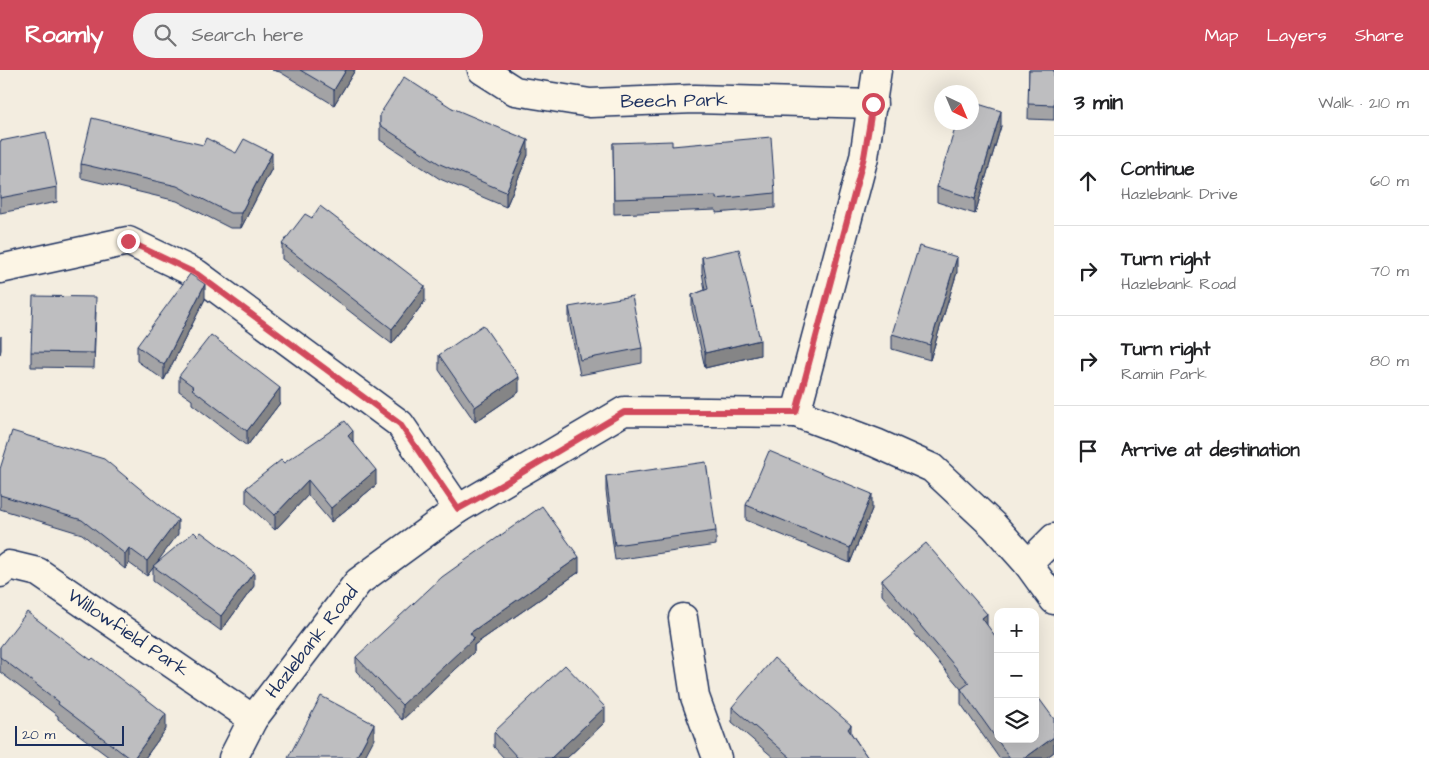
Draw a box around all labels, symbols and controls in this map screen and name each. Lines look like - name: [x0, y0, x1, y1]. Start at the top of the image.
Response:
- search box: [133, 13, 483, 58]
- text: Roamly: [25, 18, 103, 52]
- icon: search: [151, 21, 179, 49]
- text: Search here: [191, 22, 304, 49]
- text: Map: [1204, 23, 1238, 48]
- text: Layers: [1266, 23, 1327, 48]
- text: Share: [1355, 23, 1404, 48]
- north arrow: [934, 85, 979, 130]
- street label: Beech Park: [620, 87, 728, 115]
- text: 3 min: [1074, 88, 1123, 117]
- text: Walk · 210 m: [1318, 92, 1409, 114]
- route start: [862, 93, 885, 116]
- text: Continue: [1121, 156, 1195, 183]
- icon: ahead: [1074, 167, 1102, 195]
- text: 60 m: [1370, 170, 1409, 192]
- text: Hazlebank Drive: [1121, 183, 1238, 205]
- route end: [117, 230, 140, 253]
- text: Turn right: [1121, 246, 1210, 273]
- icon: right: [1074, 257, 1102, 285]
- text: 70 m: [1370, 260, 1409, 282]
- text: Hazlebank Road: [1121, 273, 1236, 295]
- text: Turn right: [1121, 336, 1210, 363]
- icon: right: [1074, 347, 1102, 375]
- text: 80 m: [1370, 350, 1409, 372]
- text: Ramin Park: [1121, 363, 1207, 385]
- icon: arrive: [1074, 437, 1102, 465]
- text: Arrive at destination: [1121, 437, 1300, 464]
- street label: Hazlebank Road: [259, 580, 365, 704]
- street label: Willowfield Park: [62, 582, 194, 684]
- map controls: [994, 608, 1039, 743]
- button: +: [994, 608, 1039, 653]
- button: −: [994, 653, 1039, 698]
- button: layers: [994, 698, 1039, 743]
- scale bar: [15, 723, 124, 746]
- text: 20 m: [22, 725, 55, 745]

